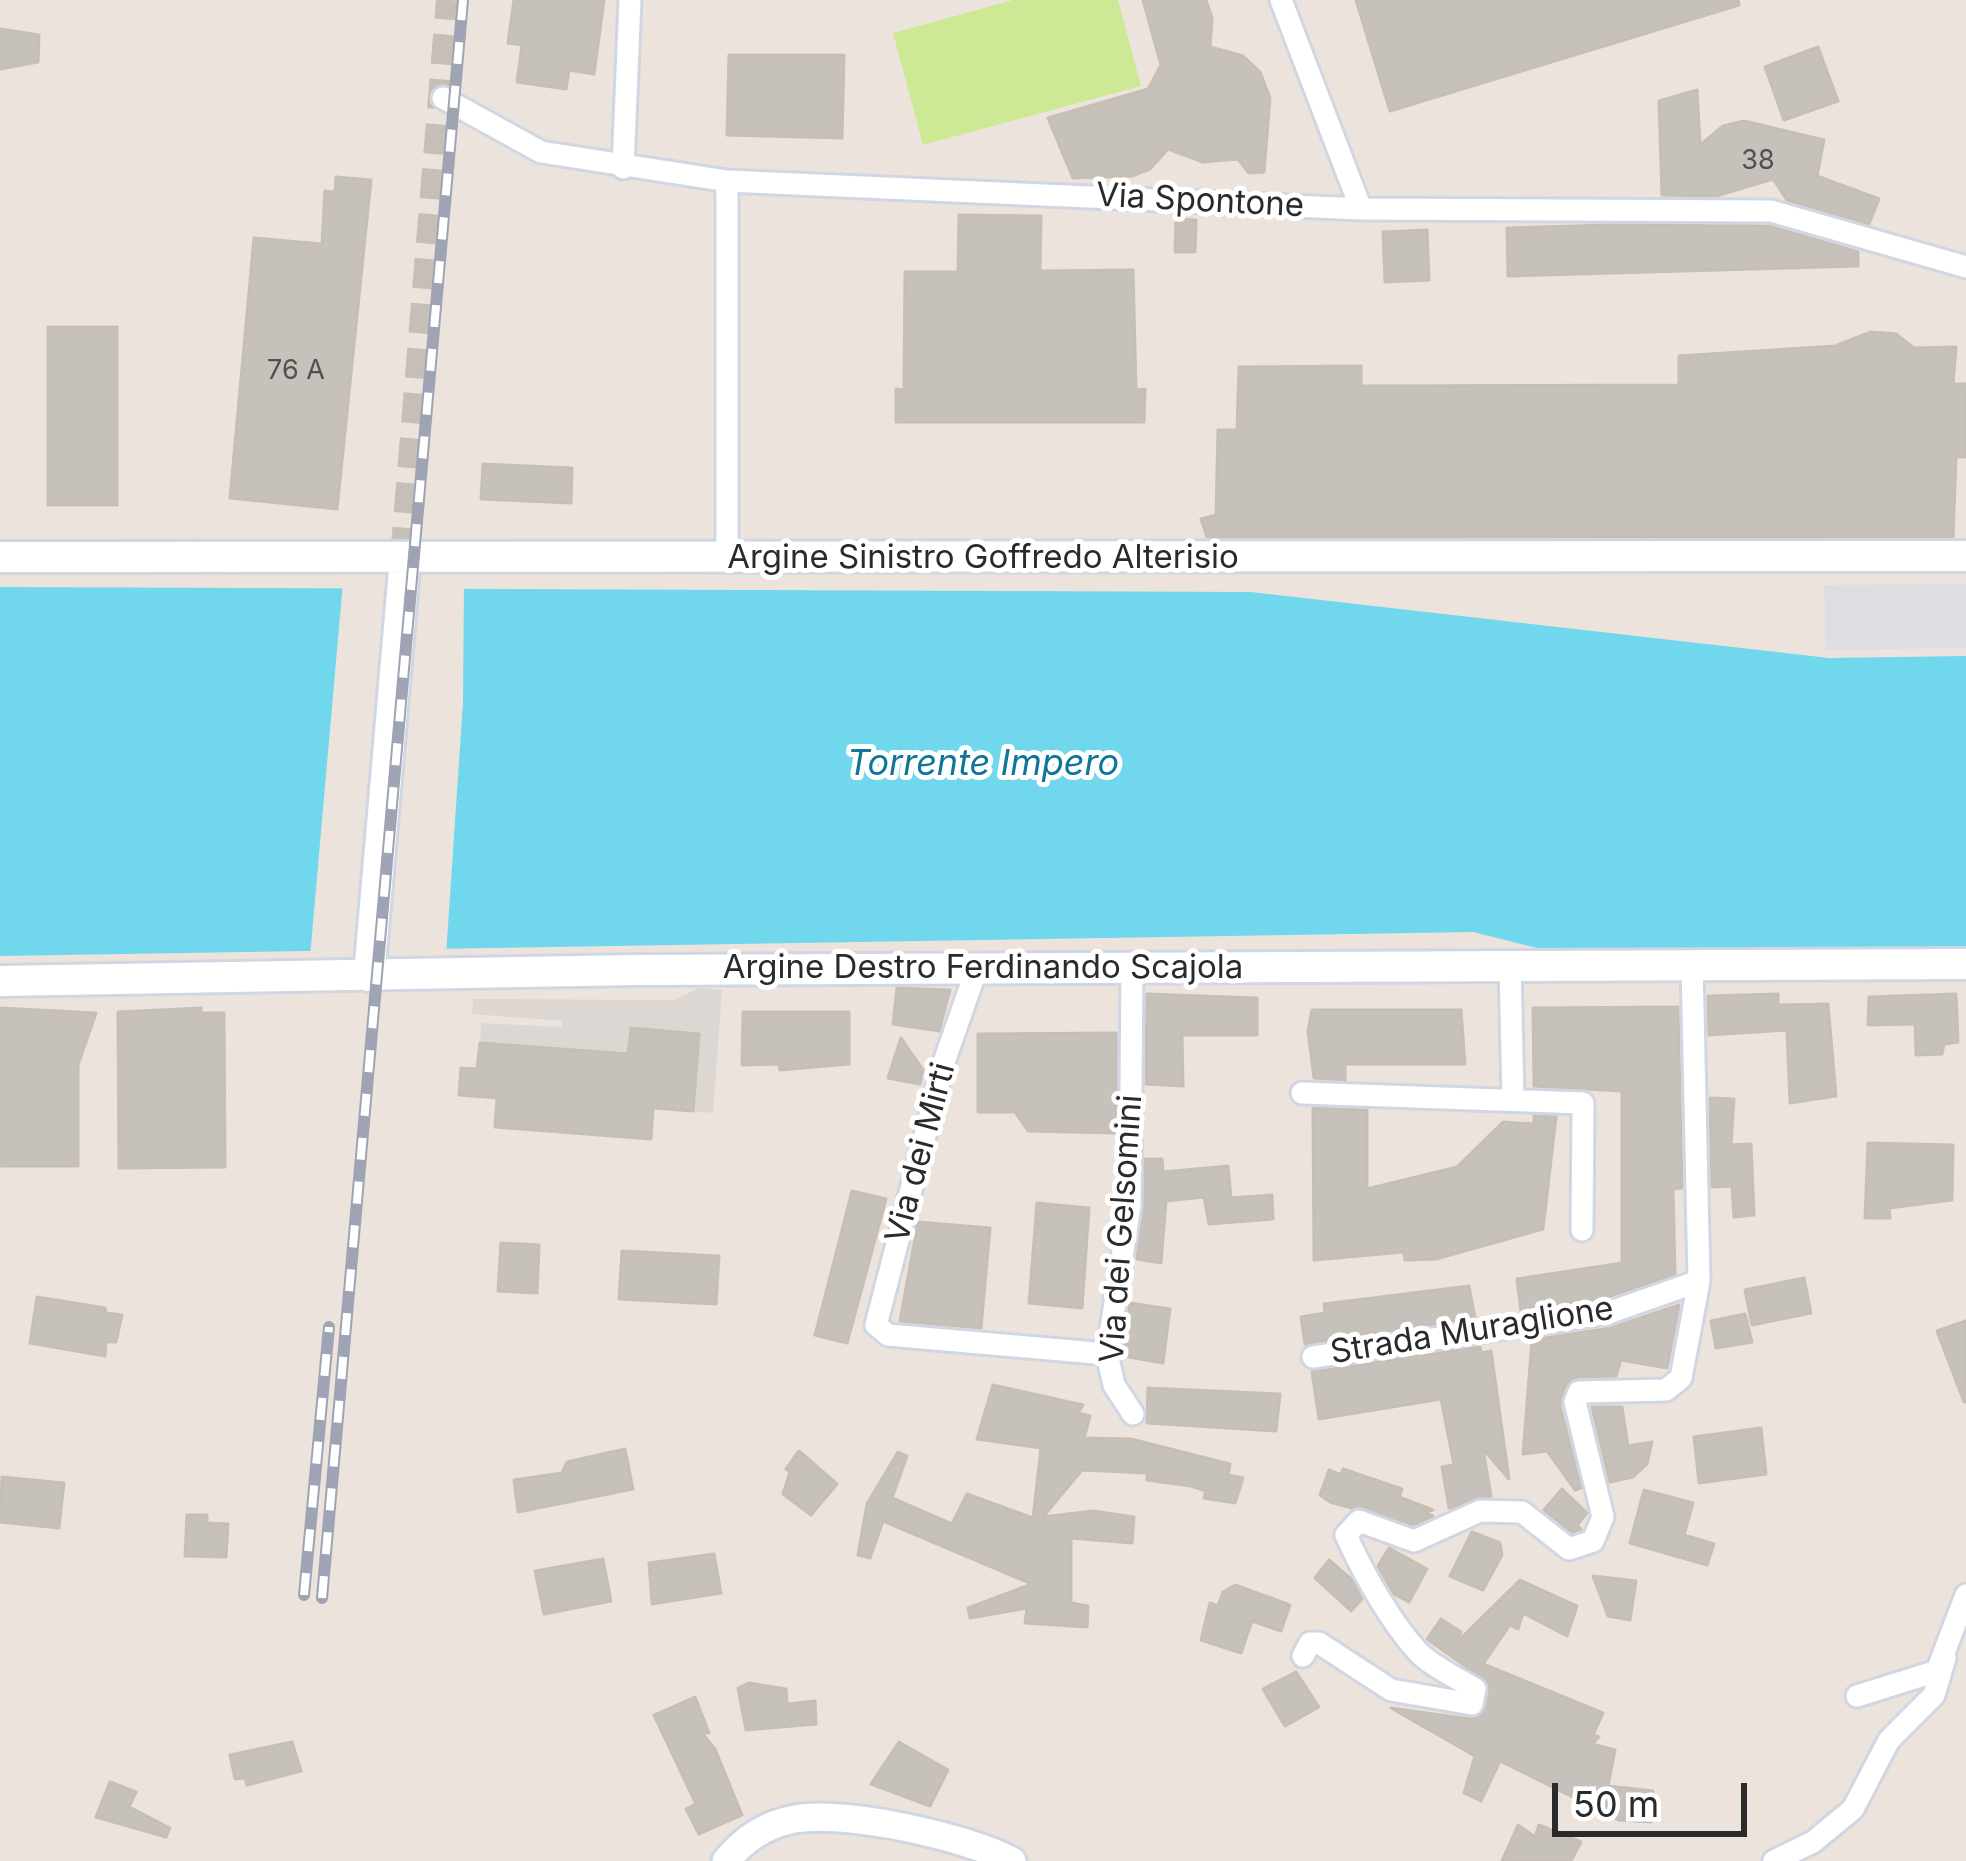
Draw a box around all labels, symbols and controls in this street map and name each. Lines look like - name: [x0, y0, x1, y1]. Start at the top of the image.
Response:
- house number: 38: [1741, 145, 1775, 177]
- street label: Via Spontone: [1095, 176, 1305, 226]
- house number: 76 A: [267, 355, 325, 387]
- street label: Argine Sinistro Goffredo Alterisio: [727, 538, 1239, 578]
- water label: Torrente Impero: [847, 742, 1119, 786]
- street label: Argine Destro Ferdinando Scajola: [723, 948, 1243, 988]
- street label: Via dei Mirti: [878, 1059, 964, 1247]
- street label: Via dei Gelsomini: [1093, 1094, 1151, 1364]
- street label: Strada Muraglione: [1328, 1289, 1616, 1373]
- scale bar: [1558, 1759, 1753, 1833]
- text: 50 m: [1573, 1782, 1659, 1826]

